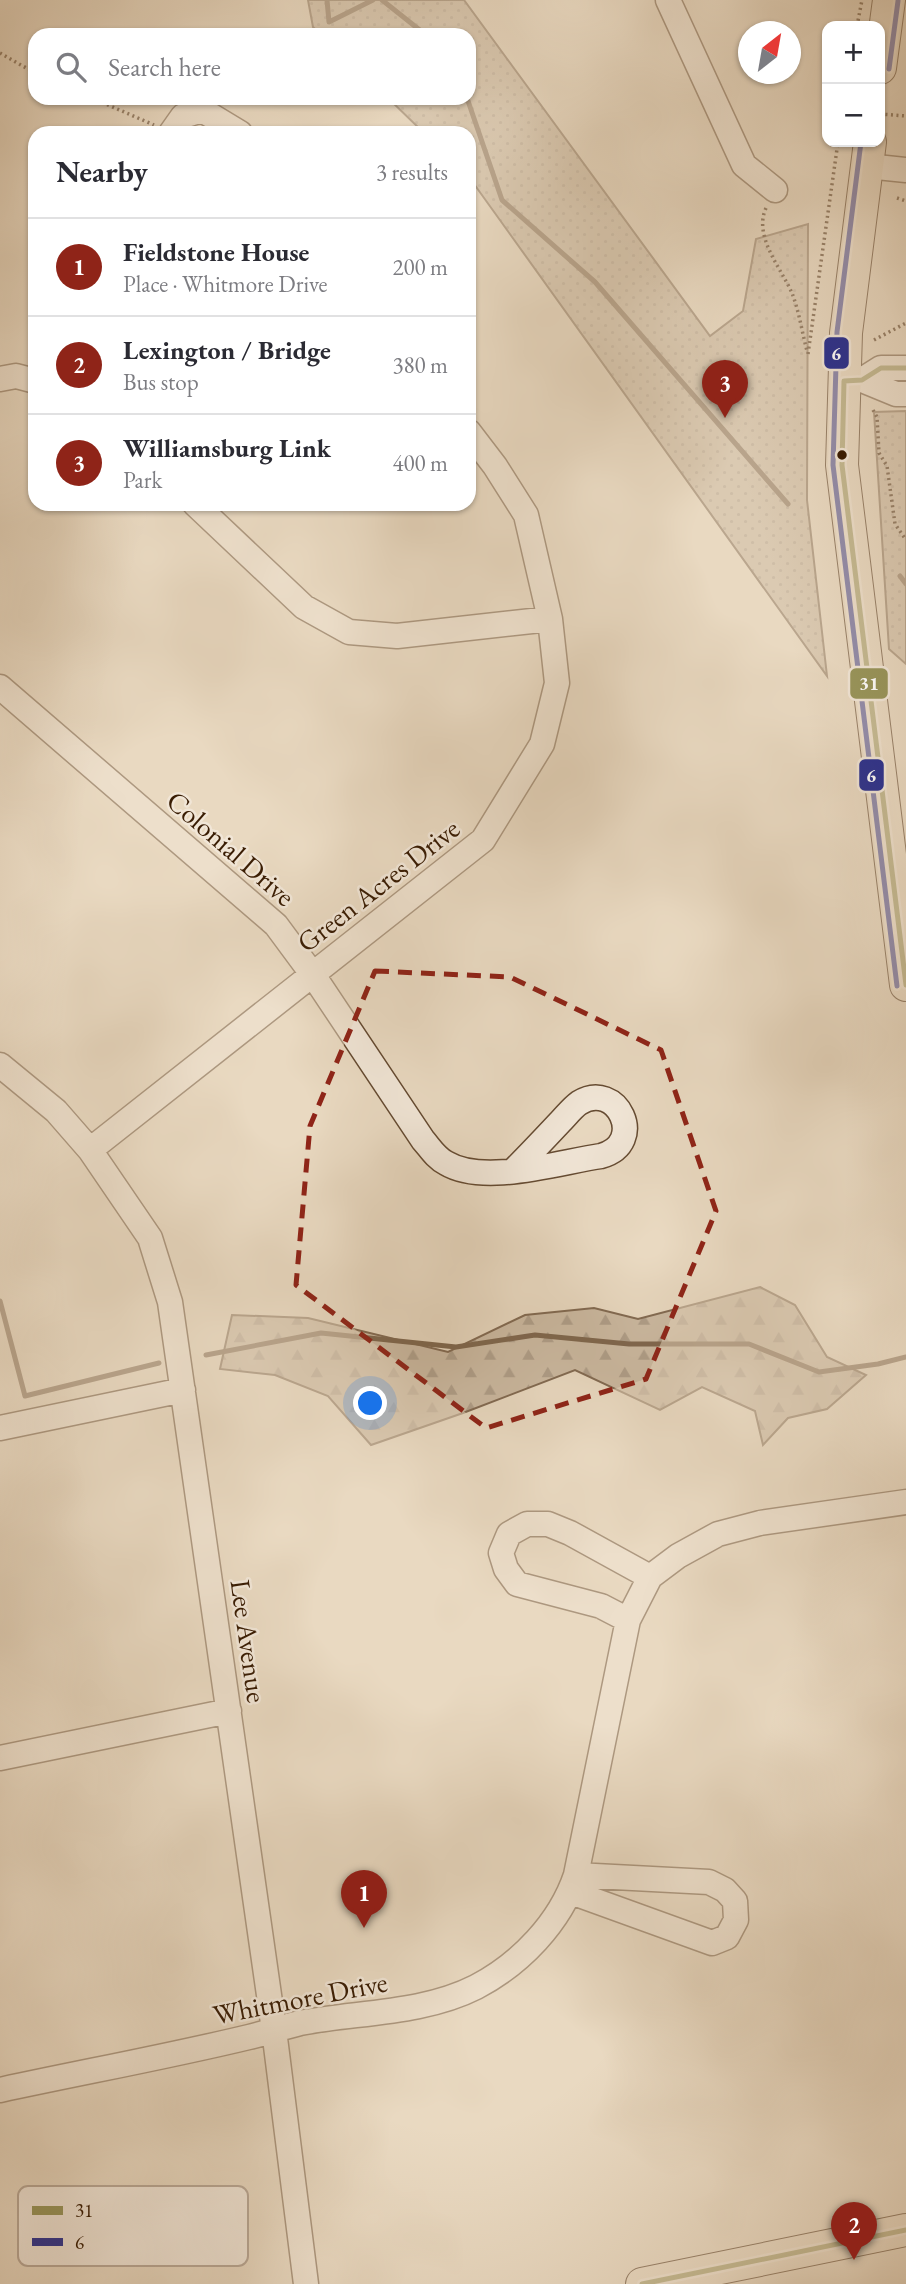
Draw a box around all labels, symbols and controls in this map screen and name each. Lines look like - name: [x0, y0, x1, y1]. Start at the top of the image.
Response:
- north arrow: [738, 21, 801, 84]
- map controls: [822, 21, 885, 147]
- button: +: [822, 21, 885, 84]
- search box: [28, 28, 476, 105]
- icon: search: [52, 48, 90, 86]
- text: Search here: [108, 50, 221, 84]
- button: −: [822, 84, 885, 147]
- text: Nearby: [56, 152, 148, 191]
- text: 3 results: [376, 157, 448, 187]
- text: Fieldstone House: [123, 235, 309, 269]
- text: 1: [73, 252, 85, 282]
- text: 200 m: [392, 252, 448, 282]
- text: Place · Whitmore Drive: [123, 269, 328, 299]
- text: Lexington / Bridge: [123, 333, 331, 367]
- line badge: 6: [823, 336, 850, 370]
- text: 6: [831, 341, 841, 366]
- text: 2: [73, 350, 85, 380]
- text: 380 m: [392, 350, 448, 380]
- pin: 3: [702, 360, 748, 418]
- text: Bus stop: [123, 367, 199, 397]
- text: Williamsburg Link: [123, 431, 331, 465]
- text: 3: [73, 448, 85, 478]
- text: 400 m: [392, 448, 448, 478]
- unlabelled marker: [835, 448, 849, 462]
- text: Park: [123, 465, 162, 495]
- line badge: 31: [849, 667, 889, 700]
- text: 31: [859, 671, 879, 696]
- line badge: 6: [858, 758, 885, 792]
- text: 6: [866, 763, 876, 788]
- street label: Colonial Drive: [159, 782, 303, 914]
- street label: Green Acres Drive: [289, 810, 467, 960]
- your location: [353, 1386, 387, 1420]
- street label: Lee Avenue: [223, 1577, 275, 1705]
- pin: 1: [341, 1870, 387, 1928]
- street label: Whitmore Drive: [210, 1963, 390, 2033]
- legend: [18, 2186, 248, 2266]
- text: 31: [75, 2198, 93, 2223]
- pin: 2: [831, 2202, 877, 2260]
- text: 6: [75, 2230, 84, 2255]

